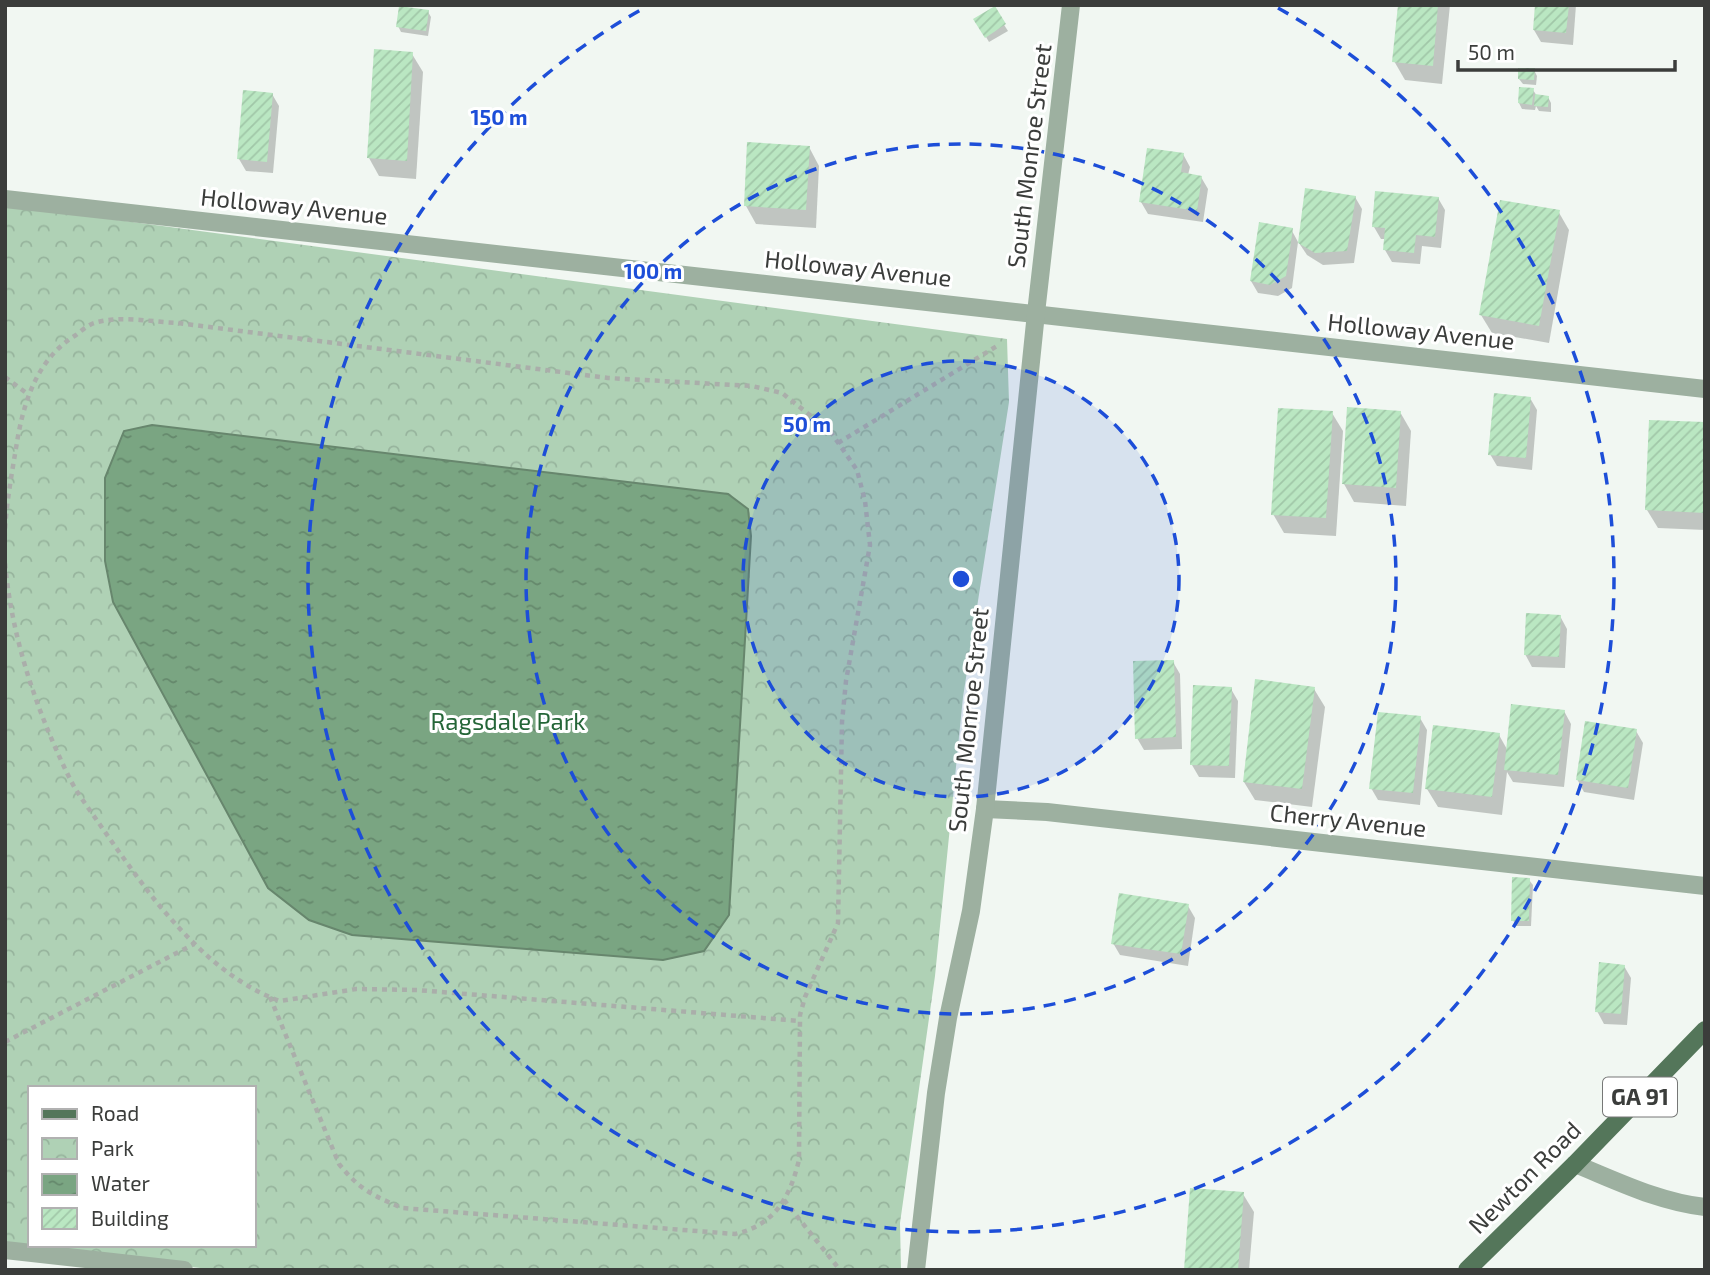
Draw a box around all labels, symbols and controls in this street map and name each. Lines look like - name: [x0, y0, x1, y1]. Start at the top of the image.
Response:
- scale bar: [1458, 28, 1675, 72]
- text: 50 m: [1468, 39, 1515, 64]
- street label: South Monroe Street: [1000, 42, 1057, 270]
- text: 150 m: [471, 104, 527, 129]
- street label: Holloway Avenue: [199, 181, 389, 230]
- street label: Holloway Avenue: [763, 243, 953, 292]
- text: 100 m: [624, 258, 682, 283]
- street label: Holloway Avenue: [1326, 306, 1516, 355]
- text: 50 m: [783, 411, 831, 436]
- centre of rings: [949, 567, 973, 591]
- street label: South Monroe Street: [941, 606, 994, 834]
- park label: Ragsdale Park: [431, 706, 585, 735]
- street label: Cherry Avenue: [1269, 797, 1428, 842]
- road number: GA 91: [1603, 1078, 1677, 1116]
- legend: [28, 1086, 256, 1247]
- text: Road: [91, 1100, 139, 1125]
- street label: Newton Road: [1462, 1115, 1586, 1239]
- text: Park: [91, 1135, 134, 1160]
- text: Water: [91, 1170, 150, 1195]
- text: Building: [91, 1205, 169, 1230]

